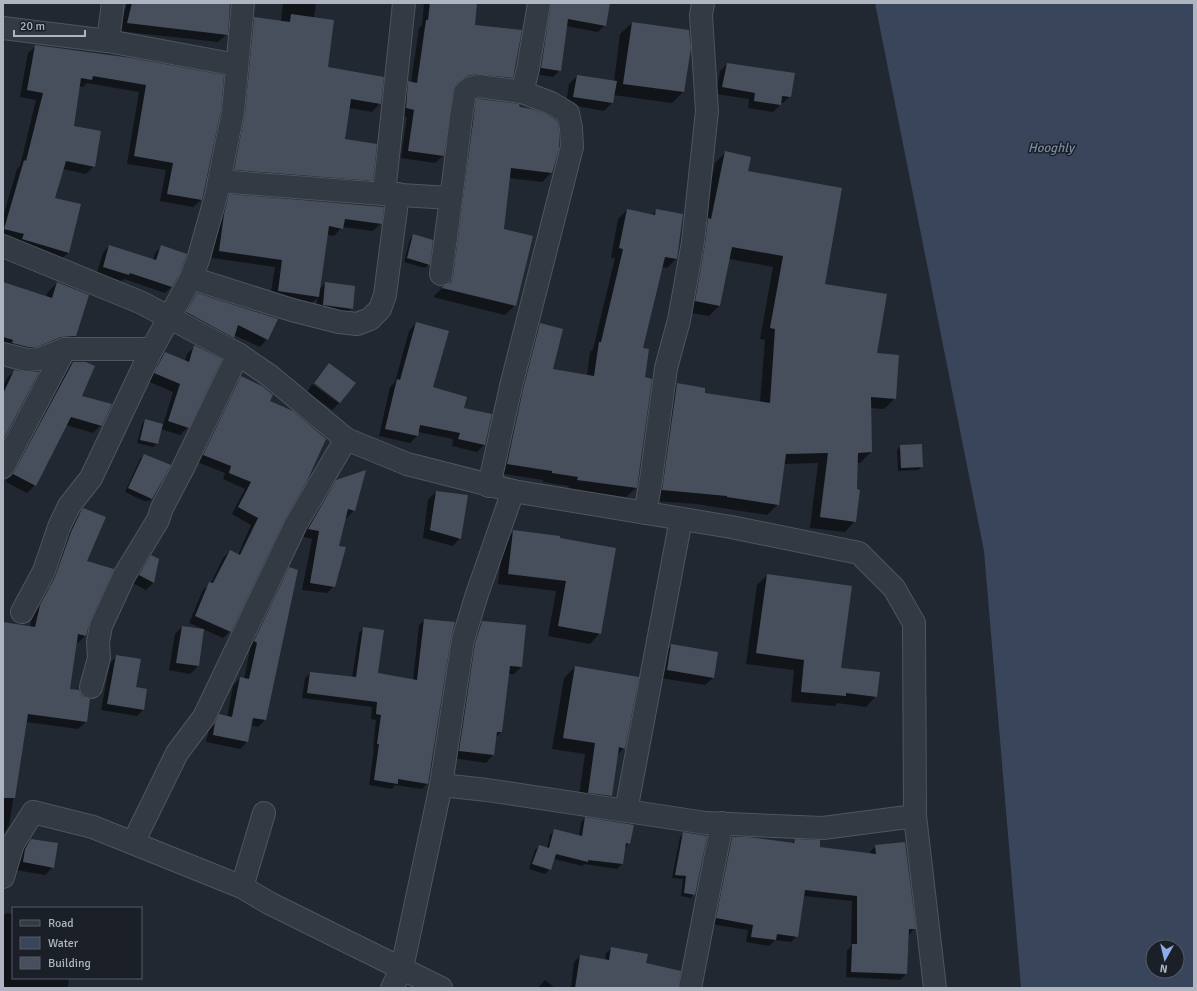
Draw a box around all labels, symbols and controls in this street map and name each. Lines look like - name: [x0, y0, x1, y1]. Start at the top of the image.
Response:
- scale bar: [14, 12, 85, 38]
- text: 20 m: [20, 19, 45, 34]
- water label: Hooghly: [1028, 140, 1076, 156]
- legend: [12, 907, 142, 979]
- text: Road: [48, 916, 74, 931]
- text: Water: [48, 936, 79, 951]
- north arrow: [1145, 939, 1185, 979]
- text: Building: [48, 956, 91, 971]
- text: N: [1159, 961, 1168, 975]

